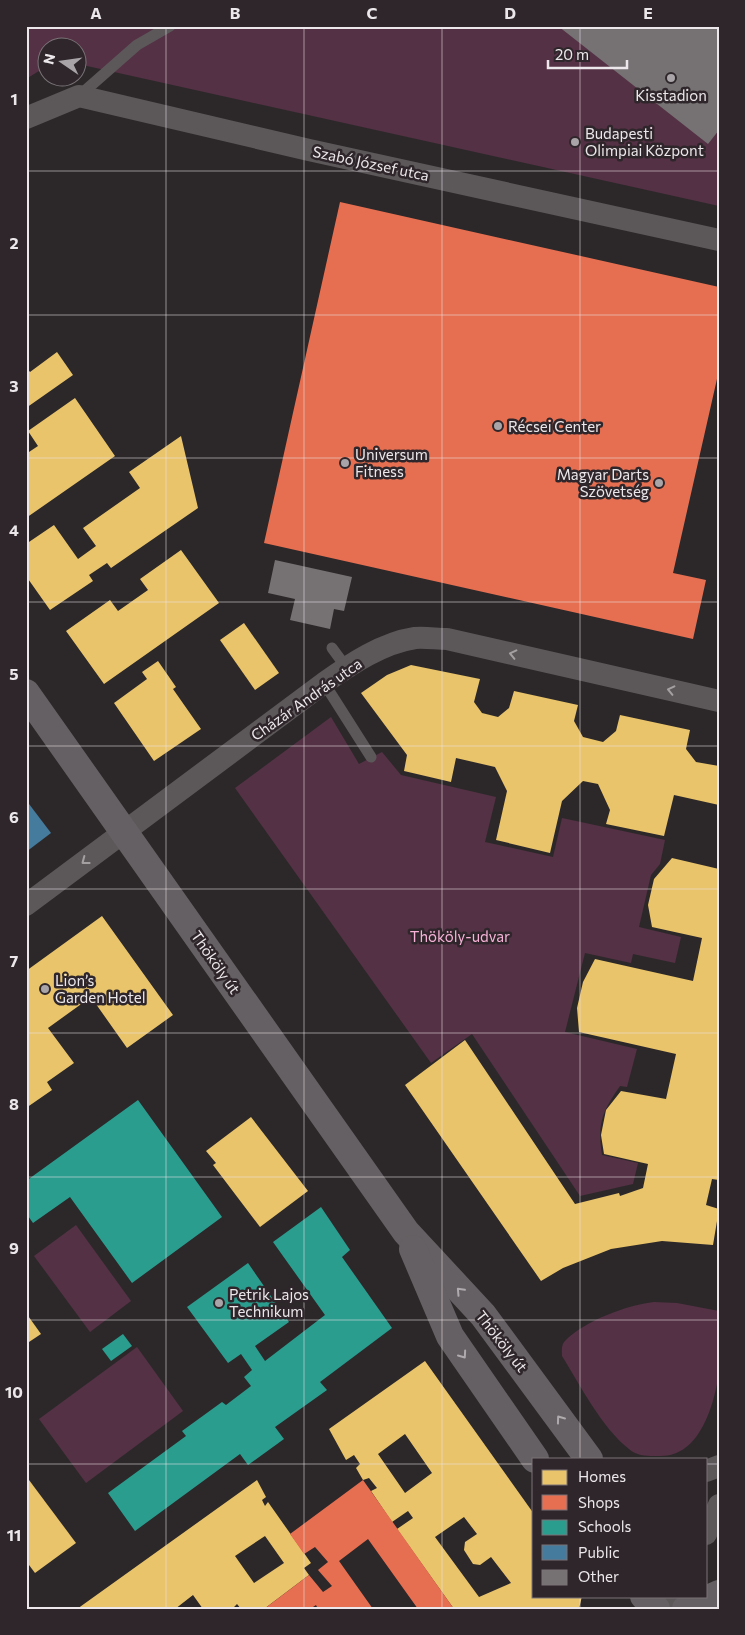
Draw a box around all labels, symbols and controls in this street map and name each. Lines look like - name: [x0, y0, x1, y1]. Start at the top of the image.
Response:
- text: A: [90, 3, 102, 22]
- text: B: [230, 3, 241, 22]
- text: C: [367, 3, 378, 22]
- text: D: [504, 3, 516, 22]
- text: E: [643, 3, 653, 22]
- north arrow: [38, 38, 88, 88]
- scale bar: [548, 38, 626, 70]
- text: 20 m: [555, 45, 589, 63]
- text: N: [39, 52, 58, 66]
- marker: Kisstadion: [665, 72, 677, 84]
- place label: Kisstadion: [635, 86, 707, 104]
- text: 1: [10, 89, 18, 108]
- place label: Budapesti Olimpiai Központ: [585, 124, 704, 159]
- marker: Budapesti Olimpiai Központ: [569, 136, 581, 148]
- street label: Szabó József utca: [311, 142, 431, 184]
- text: 2: [9, 233, 19, 252]
- text: 3: [9, 376, 19, 395]
- place label: Récsei Center: [508, 417, 601, 435]
- marker: Récsei Center: [492, 420, 504, 432]
- place label: Universum Fitness: [355, 445, 428, 480]
- marker: Universum Fitness: [339, 457, 351, 469]
- place label: Magyar Darts Szövetség: [557, 465, 649, 500]
- marker: Magyar Darts Szövetség: [653, 477, 665, 489]
- text: 4: [9, 520, 19, 539]
- one-way arrow: [508, 649, 517, 660]
- street label: Cházár András utca: [247, 654, 365, 744]
- text: 5: [9, 664, 19, 683]
- one-way arrow: [667, 685, 676, 696]
- text: 6: [9, 807, 19, 826]
- one-way arrow: [81, 855, 91, 864]
- street label: Thököly út: [188, 927, 244, 997]
- park label: Thököly-udvar: [410, 927, 510, 945]
- text: 7: [10, 951, 19, 970]
- place label: Lion’s Garden Hotel: [55, 971, 145, 1006]
- marker: Lion’s Garden Hotel: [39, 983, 51, 995]
- text: 8: [9, 1094, 19, 1113]
- text: 9: [9, 1238, 19, 1257]
- place label: Petrik Lajos Technikum: [229, 1285, 309, 1320]
- one-way arrow: [457, 1288, 466, 1297]
- marker: Petrik Lajos Technikum: [213, 1297, 225, 1309]
- street label: Thököly út: [472, 1307, 532, 1375]
- one-way arrow: [457, 1349, 466, 1359]
- text: 10: [5, 1382, 23, 1401]
- one-way arrow: [557, 1415, 566, 1425]
- legend: [532, 1458, 708, 1598]
- text: Homes: [578, 1467, 626, 1485]
- text: Shops: [578, 1493, 620, 1511]
- text: Schools: [578, 1517, 632, 1535]
- text: 11: [7, 1525, 21, 1544]
- text: Public: [578, 1543, 620, 1561]
- text: Other: [578, 1567, 619, 1585]

